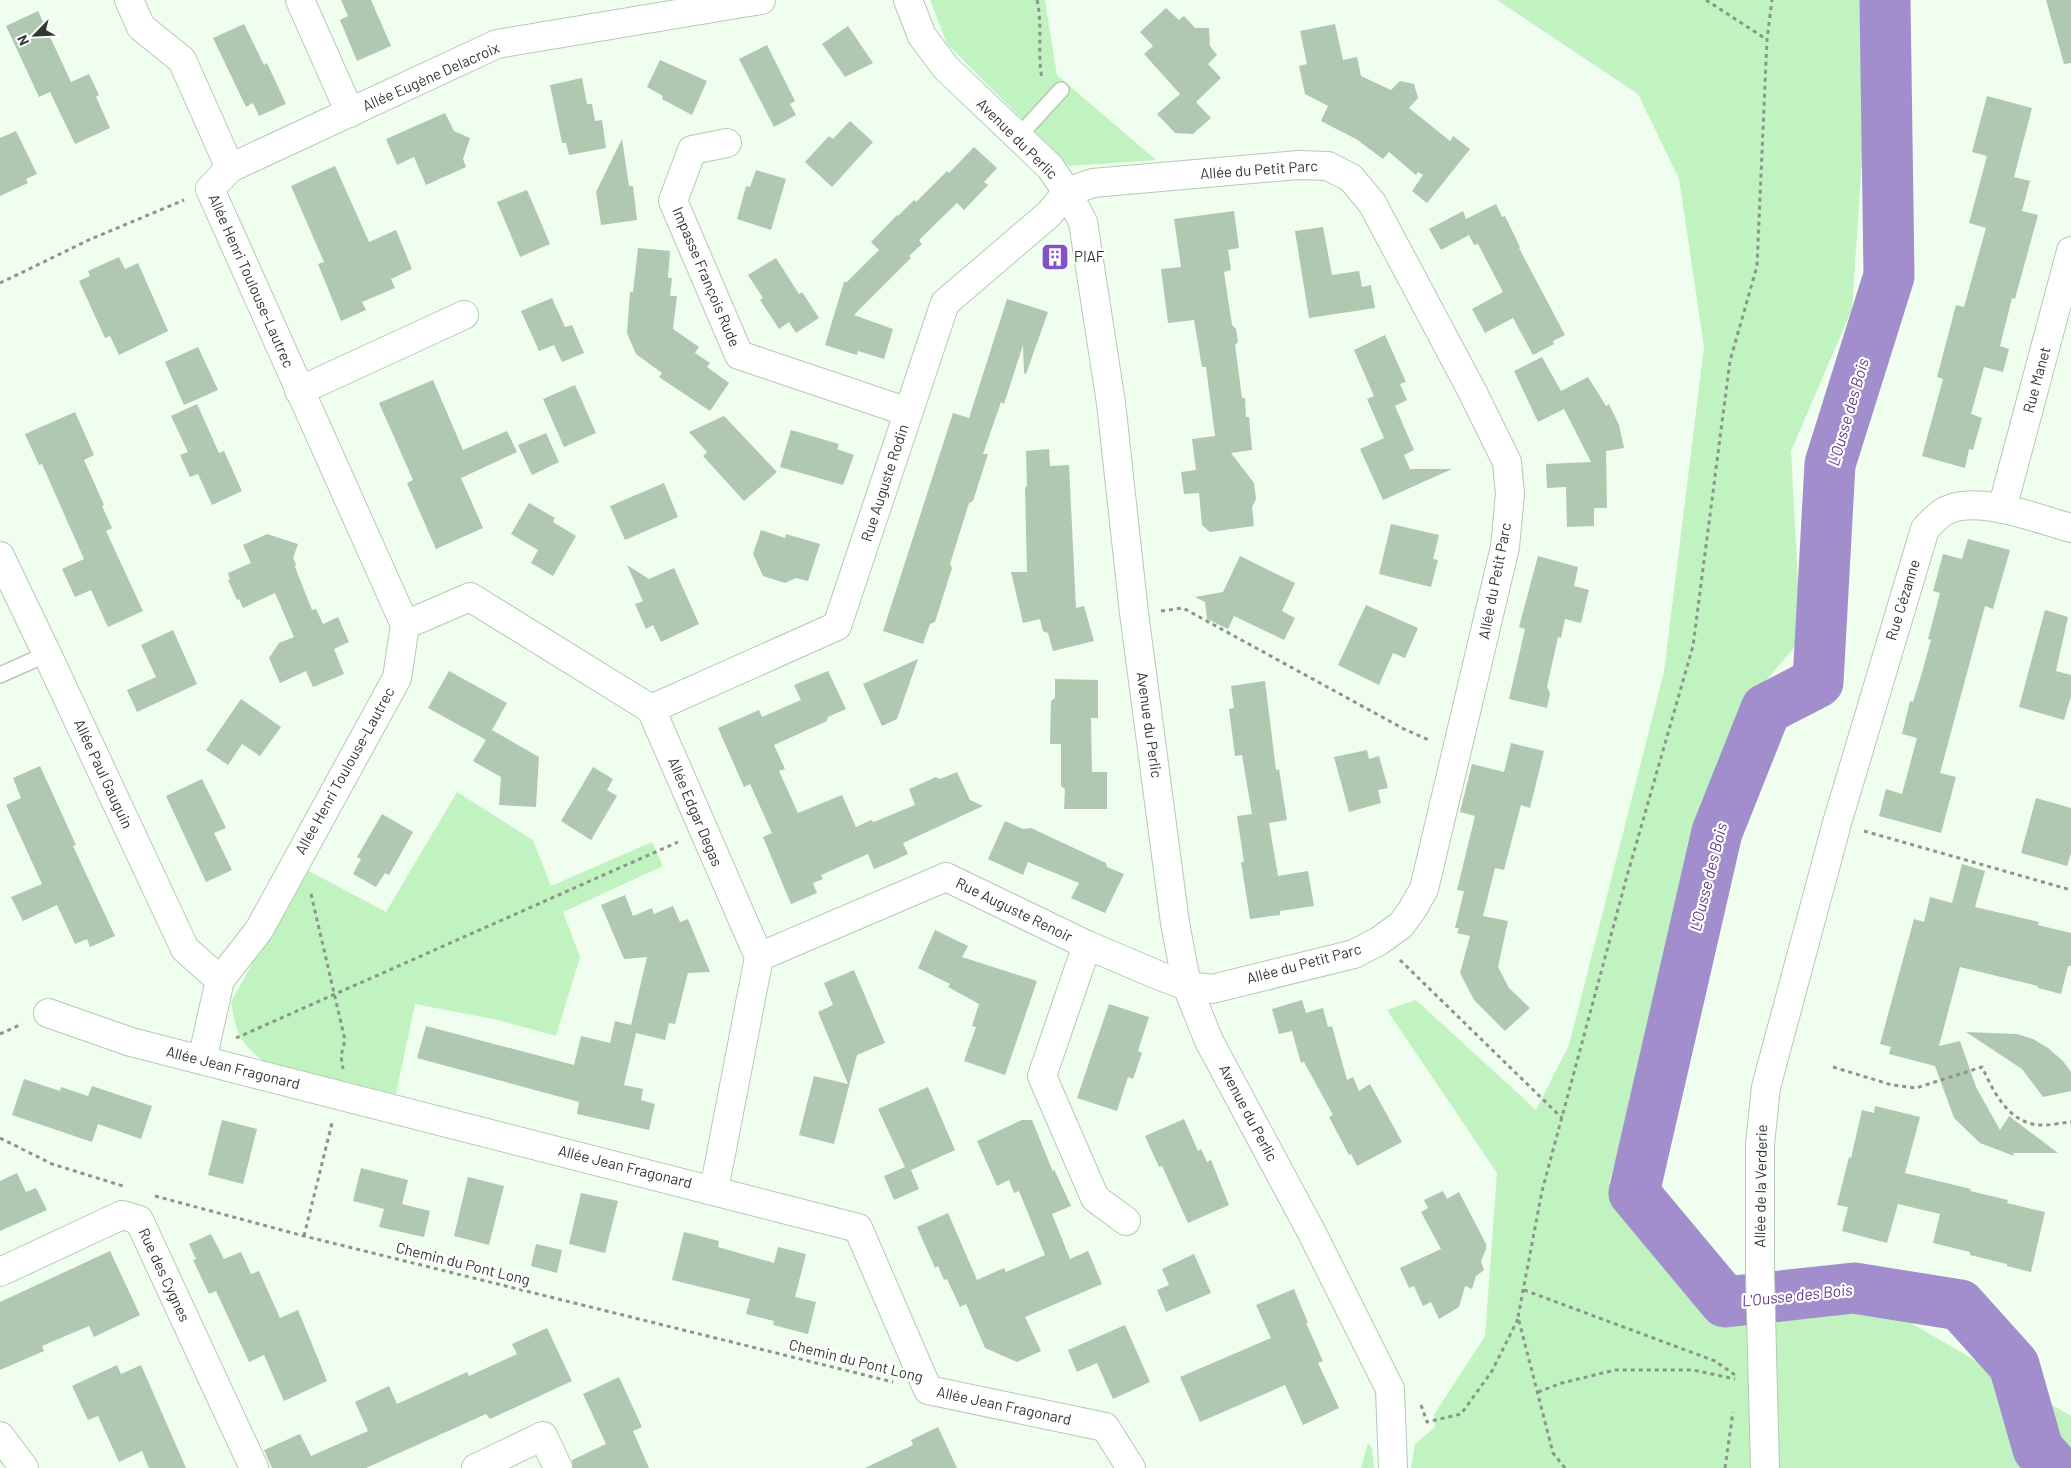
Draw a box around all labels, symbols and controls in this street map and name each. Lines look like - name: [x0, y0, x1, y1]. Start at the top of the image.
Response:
- north arrow: [10, 10, 60, 60]
- text: N: [13, 33, 32, 48]
- street label: Allée Eugène Delacroix: [359, 38, 502, 114]
- street label: Avenue du Perlic: [973, 94, 1062, 183]
- street label: Allée du Petit Parc: [1199, 156, 1319, 182]
- street label: Allée Henri Toulouse-Lautrec: [205, 191, 299, 371]
- street label: Impasse François Rude: [669, 204, 745, 349]
- building icon: PIAF: [1040, 242, 1070, 272]
- place label: PIAF: [1074, 247, 1105, 265]
- street label: Rue Manet: [2019, 345, 2054, 415]
- water label: L'Ousse des Bois: [1823, 355, 1872, 468]
- street label: Rue Auguste Rodin: [857, 422, 912, 544]
- street label: Allée du Petit Parc: [1474, 521, 1514, 641]
- street label: Rue Cézanne: [1881, 557, 1923, 642]
- street label: Avenue du Perlic: [1134, 671, 1166, 779]
- street label: Allée Henri Toulouse-Lautrec: [291, 684, 398, 857]
- street label: Allée Paul Gauguin: [71, 716, 137, 831]
- street label: Allée Edgar Degas: [665, 754, 727, 869]
- water label: L'Ousse des Bois: [1685, 820, 1730, 933]
- street label: Rue Auguste Renoir: [953, 873, 1076, 945]
- street label: Allée du Petit Parc: [1244, 939, 1363, 987]
- street label: Allée Jean Fragonard: [164, 1042, 302, 1092]
- street label: Avenue du Perlic: [1216, 1061, 1282, 1164]
- street label: Allée de la Verderie: [1750, 1124, 1770, 1248]
- street label: Allée Jean Fragonard: [556, 1141, 694, 1191]
- street label: Rue des Cygnes: [135, 1225, 194, 1324]
- street label: Chemin du Pont Long: [394, 1238, 532, 1288]
- water label: L'Ousse des Bois: [1741, 1279, 1854, 1310]
- street label: Chemin du Pont Long: [787, 1335, 925, 1385]
- street label: Allée Jean Fragonard: [935, 1382, 1073, 1428]

